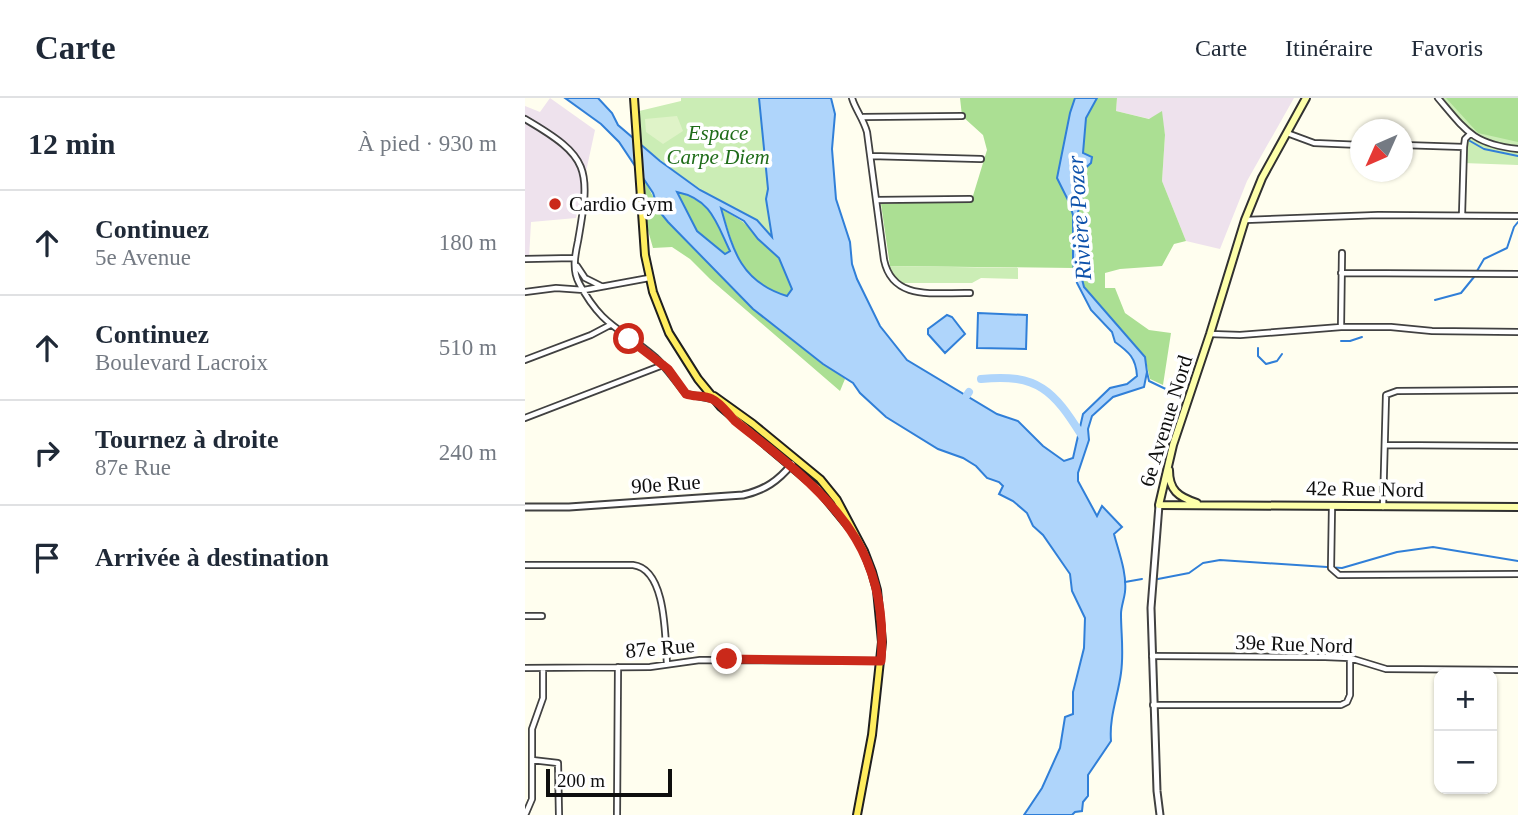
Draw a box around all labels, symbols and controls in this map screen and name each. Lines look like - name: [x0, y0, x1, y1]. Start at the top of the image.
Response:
- text: Carte: [35, 30, 116, 66]
- text: Carte: [1195, 35, 1247, 61]
- text: Itinéraire: [1285, 35, 1373, 61]
- text: Favoris: [1411, 35, 1483, 61]
- north arrow: [1350, 119, 1413, 182]
- park label: Espace Carpe Diem: [666, 121, 770, 169]
- text: 12 min: [28, 127, 116, 160]
- text: À pied · 930 m: [358, 131, 497, 156]
- water label: Rivière Pozer: [1063, 154, 1096, 282]
- place label: Cardio Gym: [569, 192, 673, 216]
- marker: Cardio Gym: [547, 196, 563, 212]
- text: Continuez: [95, 215, 209, 244]
- icon: ahead: [28, 224, 66, 262]
- text: 180 m: [439, 230, 497, 255]
- text: 5e Avenue: [95, 245, 191, 270]
- text: Continuez: [95, 320, 209, 349]
- route start: [613, 323, 644, 354]
- icon: ahead: [28, 329, 66, 367]
- text: 510 m: [439, 335, 497, 360]
- text: Boulevard Lacroix: [95, 350, 268, 375]
- street label: 6e Avenue Nord: [1135, 352, 1198, 490]
- text: Tournez à droite: [95, 425, 278, 454]
- icon: right: [28, 434, 66, 472]
- text: 240 m: [439, 440, 497, 465]
- text: 87e Rue: [95, 455, 171, 480]
- street label: 90e Rue: [631, 470, 701, 498]
- street label: 42e Rue Nord: [1306, 476, 1425, 502]
- icon: arrive: [28, 539, 66, 577]
- text: Arrivée à destination: [95, 543, 329, 572]
- street label: 39e Rue Nord: [1235, 630, 1354, 658]
- street label: 87e Rue: [624, 633, 696, 663]
- route end: [711, 643, 742, 674]
- map controls: [1434, 668, 1497, 794]
- button: +: [1434, 668, 1497, 731]
- button: −: [1434, 731, 1497, 794]
- scale bar: [546, 766, 672, 798]
- text: 200 m: [557, 770, 605, 791]

